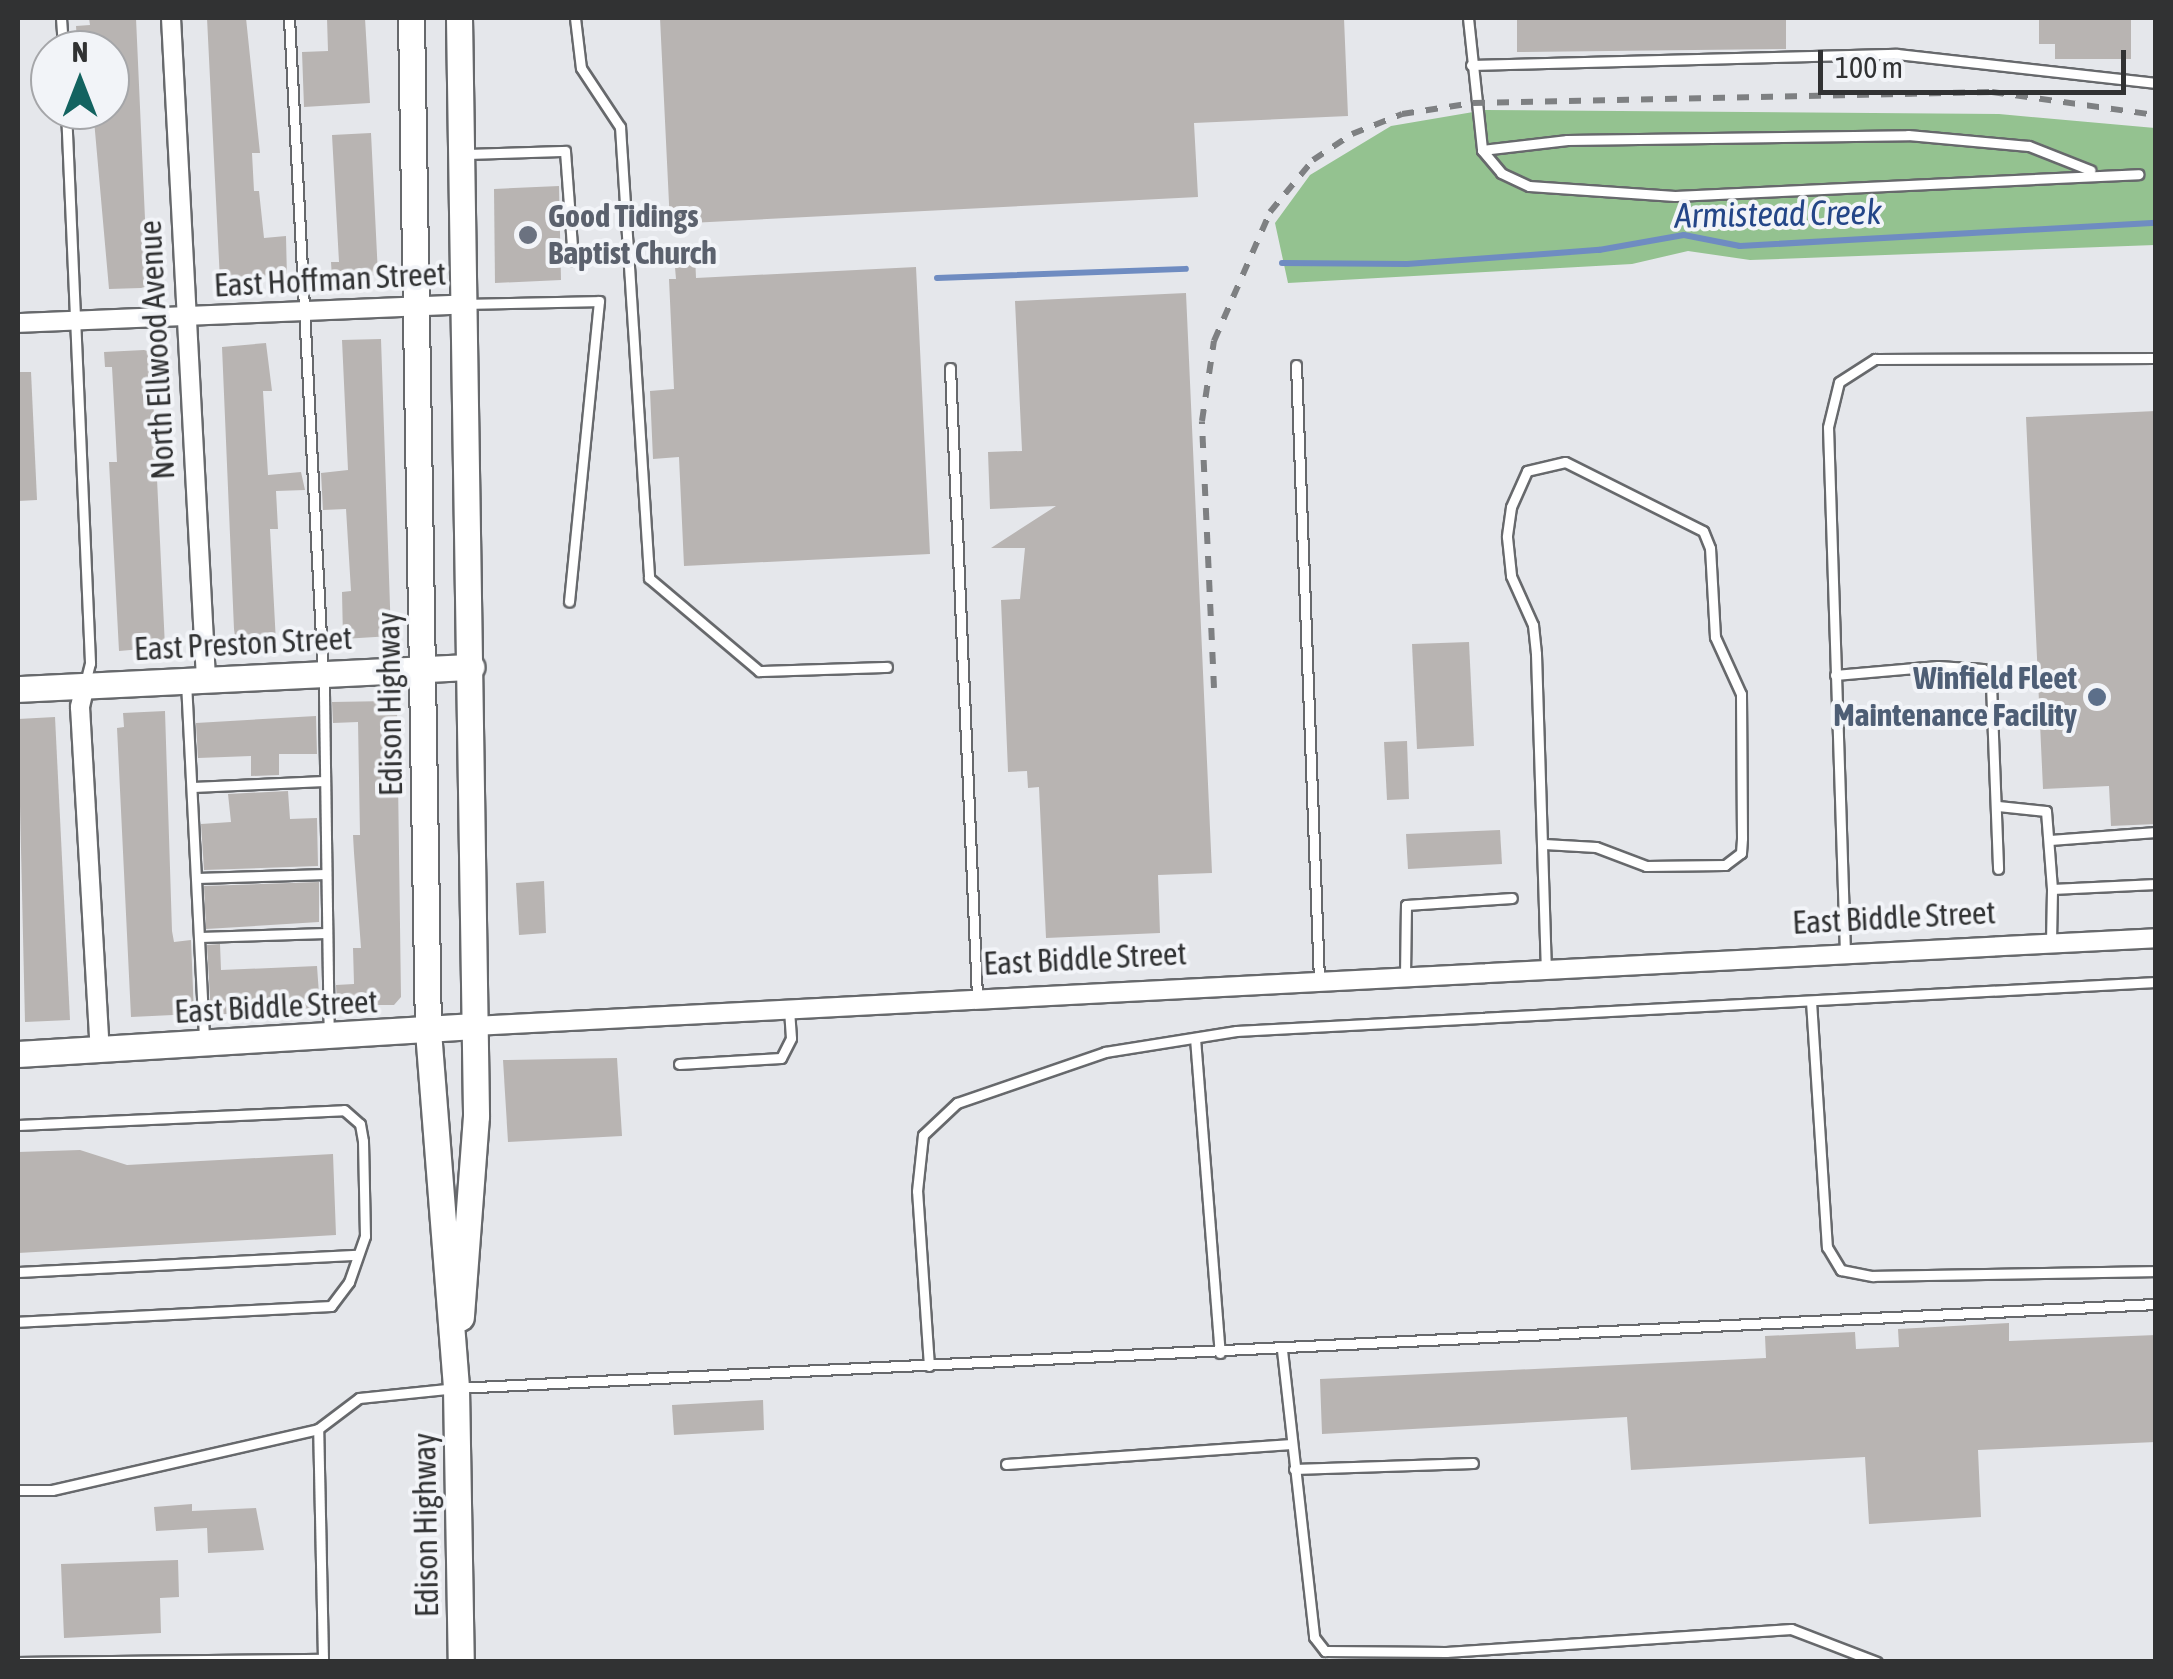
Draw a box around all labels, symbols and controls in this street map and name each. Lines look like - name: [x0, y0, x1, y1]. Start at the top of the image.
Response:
- north arrow: [30, 30, 130, 130]
- scale bar: [1823, 30, 2130, 92]
- text: N: [72, 36, 88, 68]
- text: 100 m: [1835, 50, 1903, 84]
- water label: Armistead Creek: [1674, 190, 1882, 236]
- place label: Good Tidings Baptist Church: [548, 198, 717, 273]
- street label: North Ellwood Avenue: [131, 219, 183, 481]
- marker: Good Tidings Baptist Church: [517, 224, 539, 246]
- street label: East Hoffman Street: [213, 255, 447, 305]
- street label: Edison Highway: [369, 611, 411, 797]
- street label: East Preston Street: [133, 619, 353, 669]
- place label: Winfield Fleet Maintenance Facility: [1833, 660, 2077, 735]
- marker: Winfield Fleet Maintenance Facility: [2086, 686, 2108, 708]
- street label: East Biddle Street: [1791, 893, 1997, 943]
- street label: East Biddle Street: [982, 934, 1188, 984]
- street label: East Biddle Street: [173, 982, 379, 1032]
- street label: Edison Highway: [405, 1432, 447, 1618]

